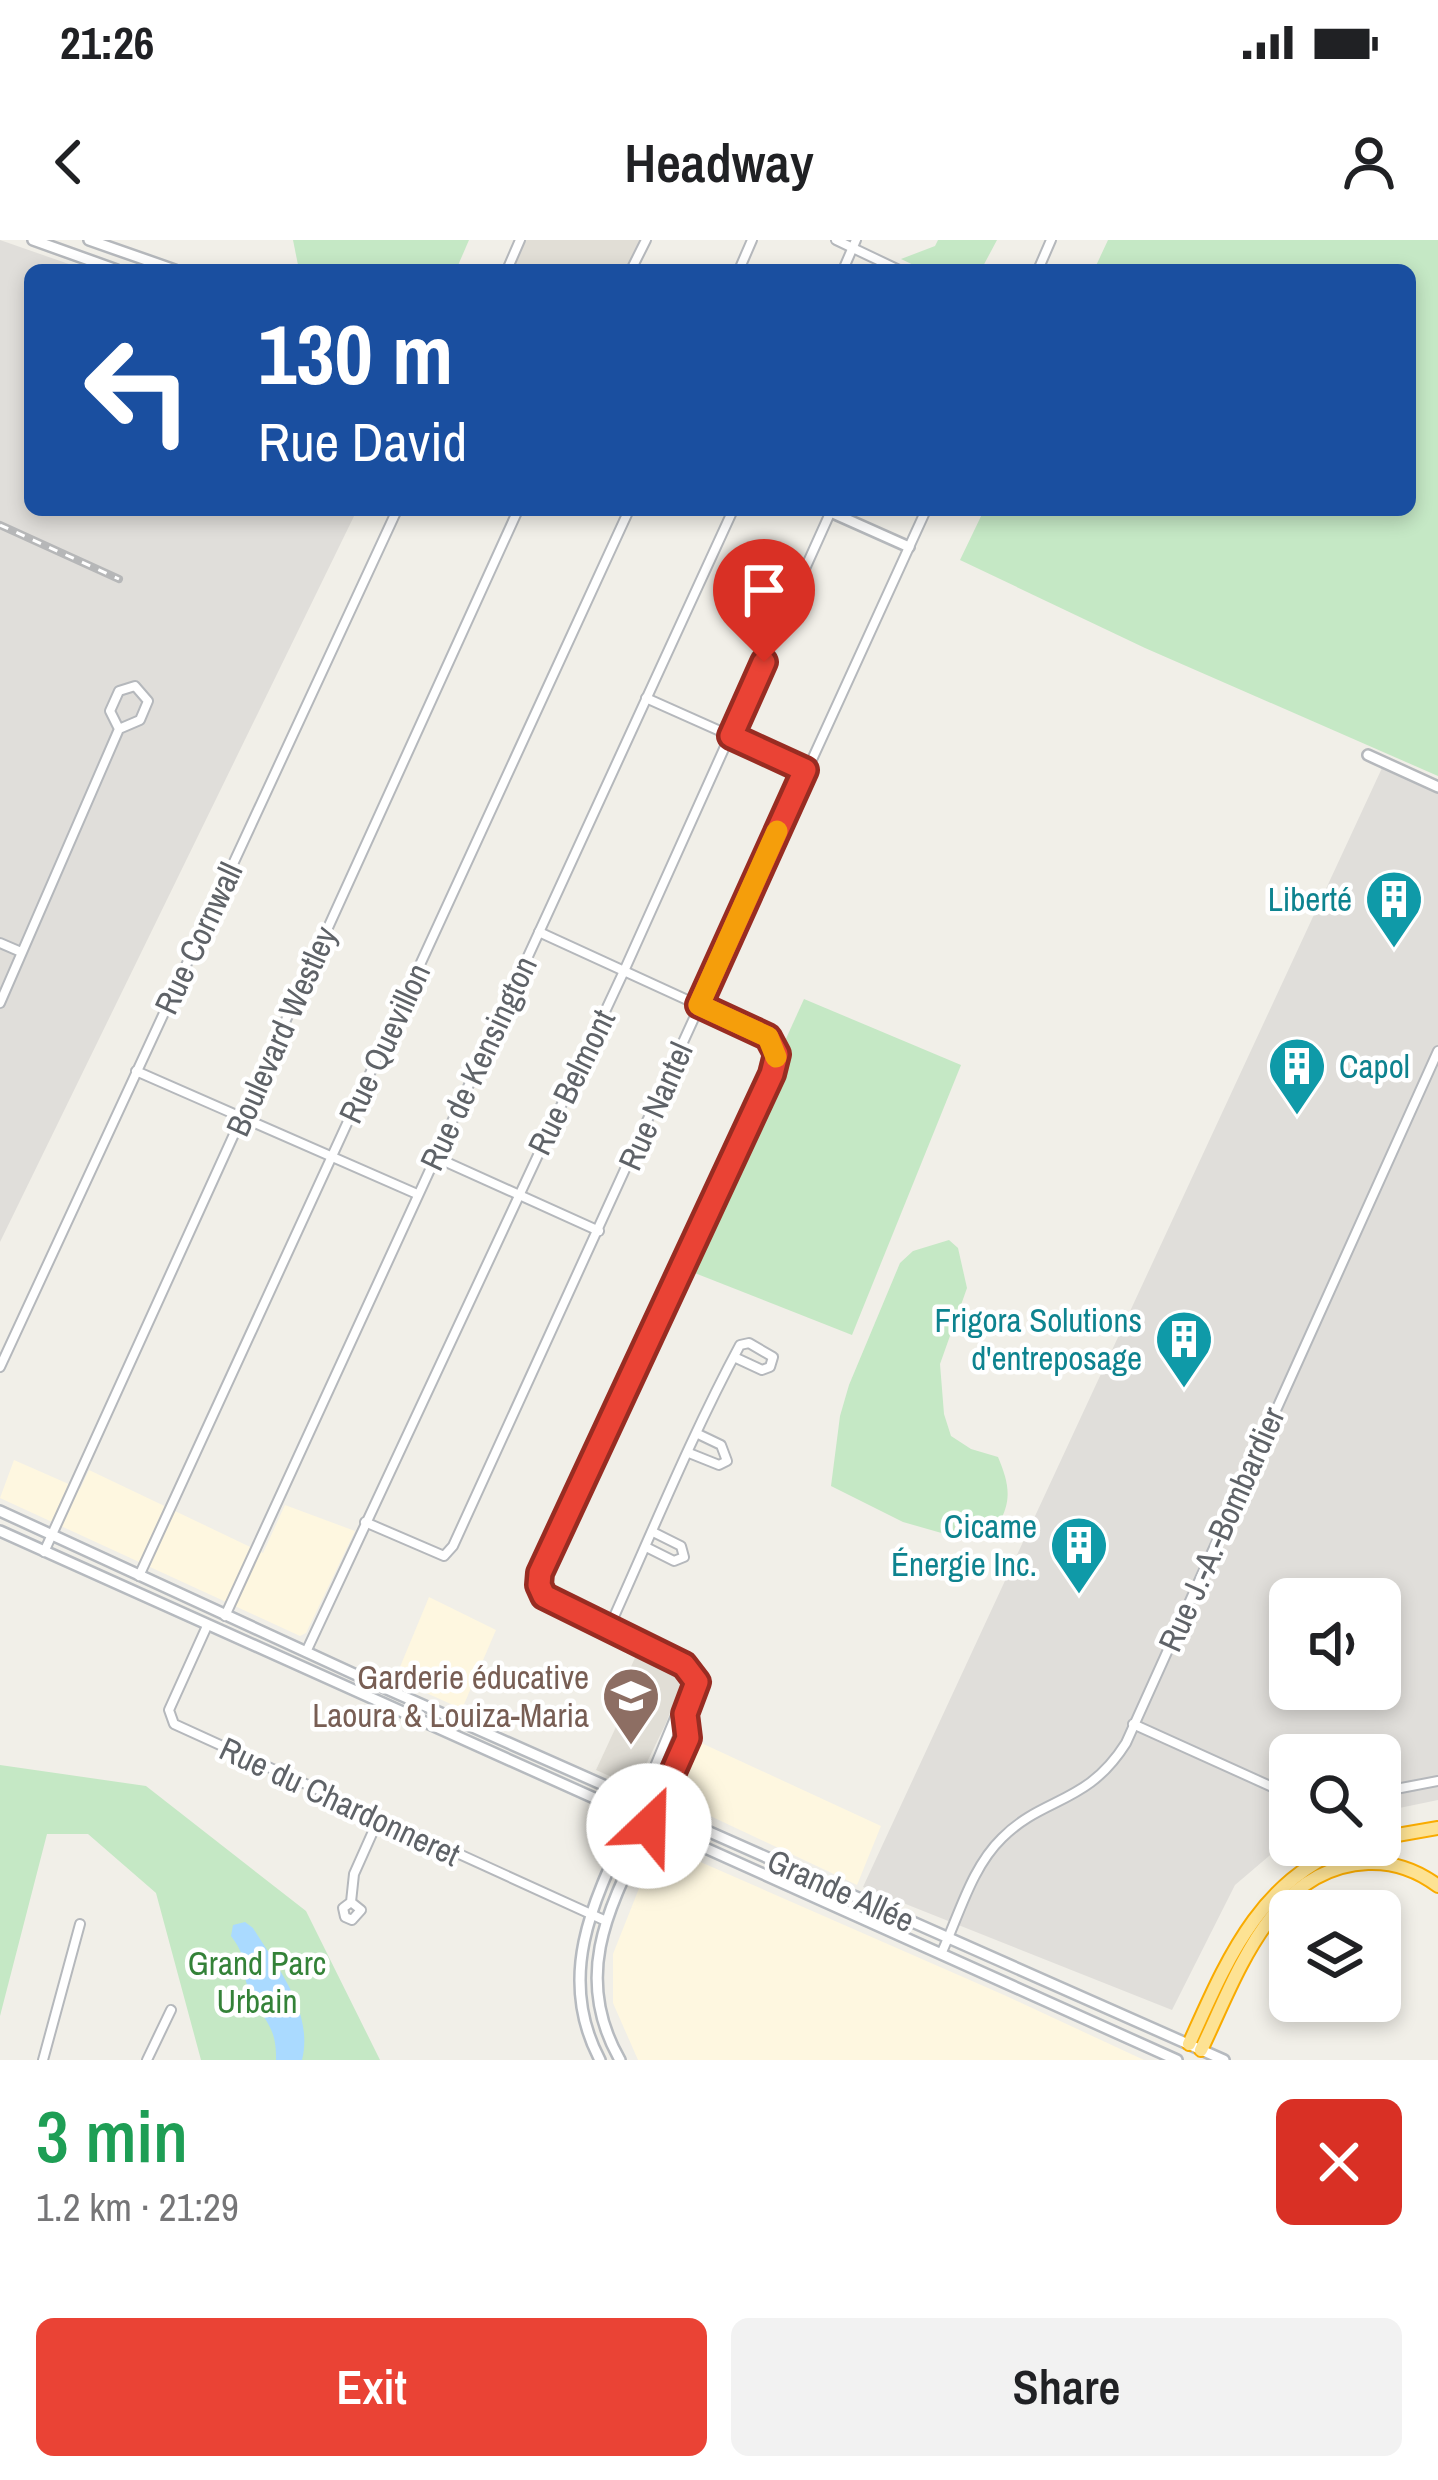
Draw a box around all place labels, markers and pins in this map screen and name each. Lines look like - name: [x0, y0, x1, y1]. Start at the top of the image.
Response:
- pin: [713, 539, 815, 662]
- building icon: Liberté: [1363, 868, 1425, 950]
- place label: Liberté: [1268, 877, 1352, 921]
- building icon: Capol: [1266, 1035, 1328, 1117]
- place label: Capol: [1339, 1044, 1410, 1088]
- place label: Frigora Solutions d'entreposage: [934, 1298, 1142, 1380]
- building icon: Frigora Solutions d'entreposage: [1153, 1308, 1215, 1390]
- place label: Cicame Énergie Inc.: [891, 1504, 1037, 1586]
- building icon: Cicame Énergie Inc.: [1048, 1514, 1110, 1596]
- place label: Garderie éducative Laoura & Louiza-Maria: [312, 1655, 589, 1737]
- school or university icon: Garderie éducative Laoura & Louiza-Maria: [600, 1665, 662, 1747]

